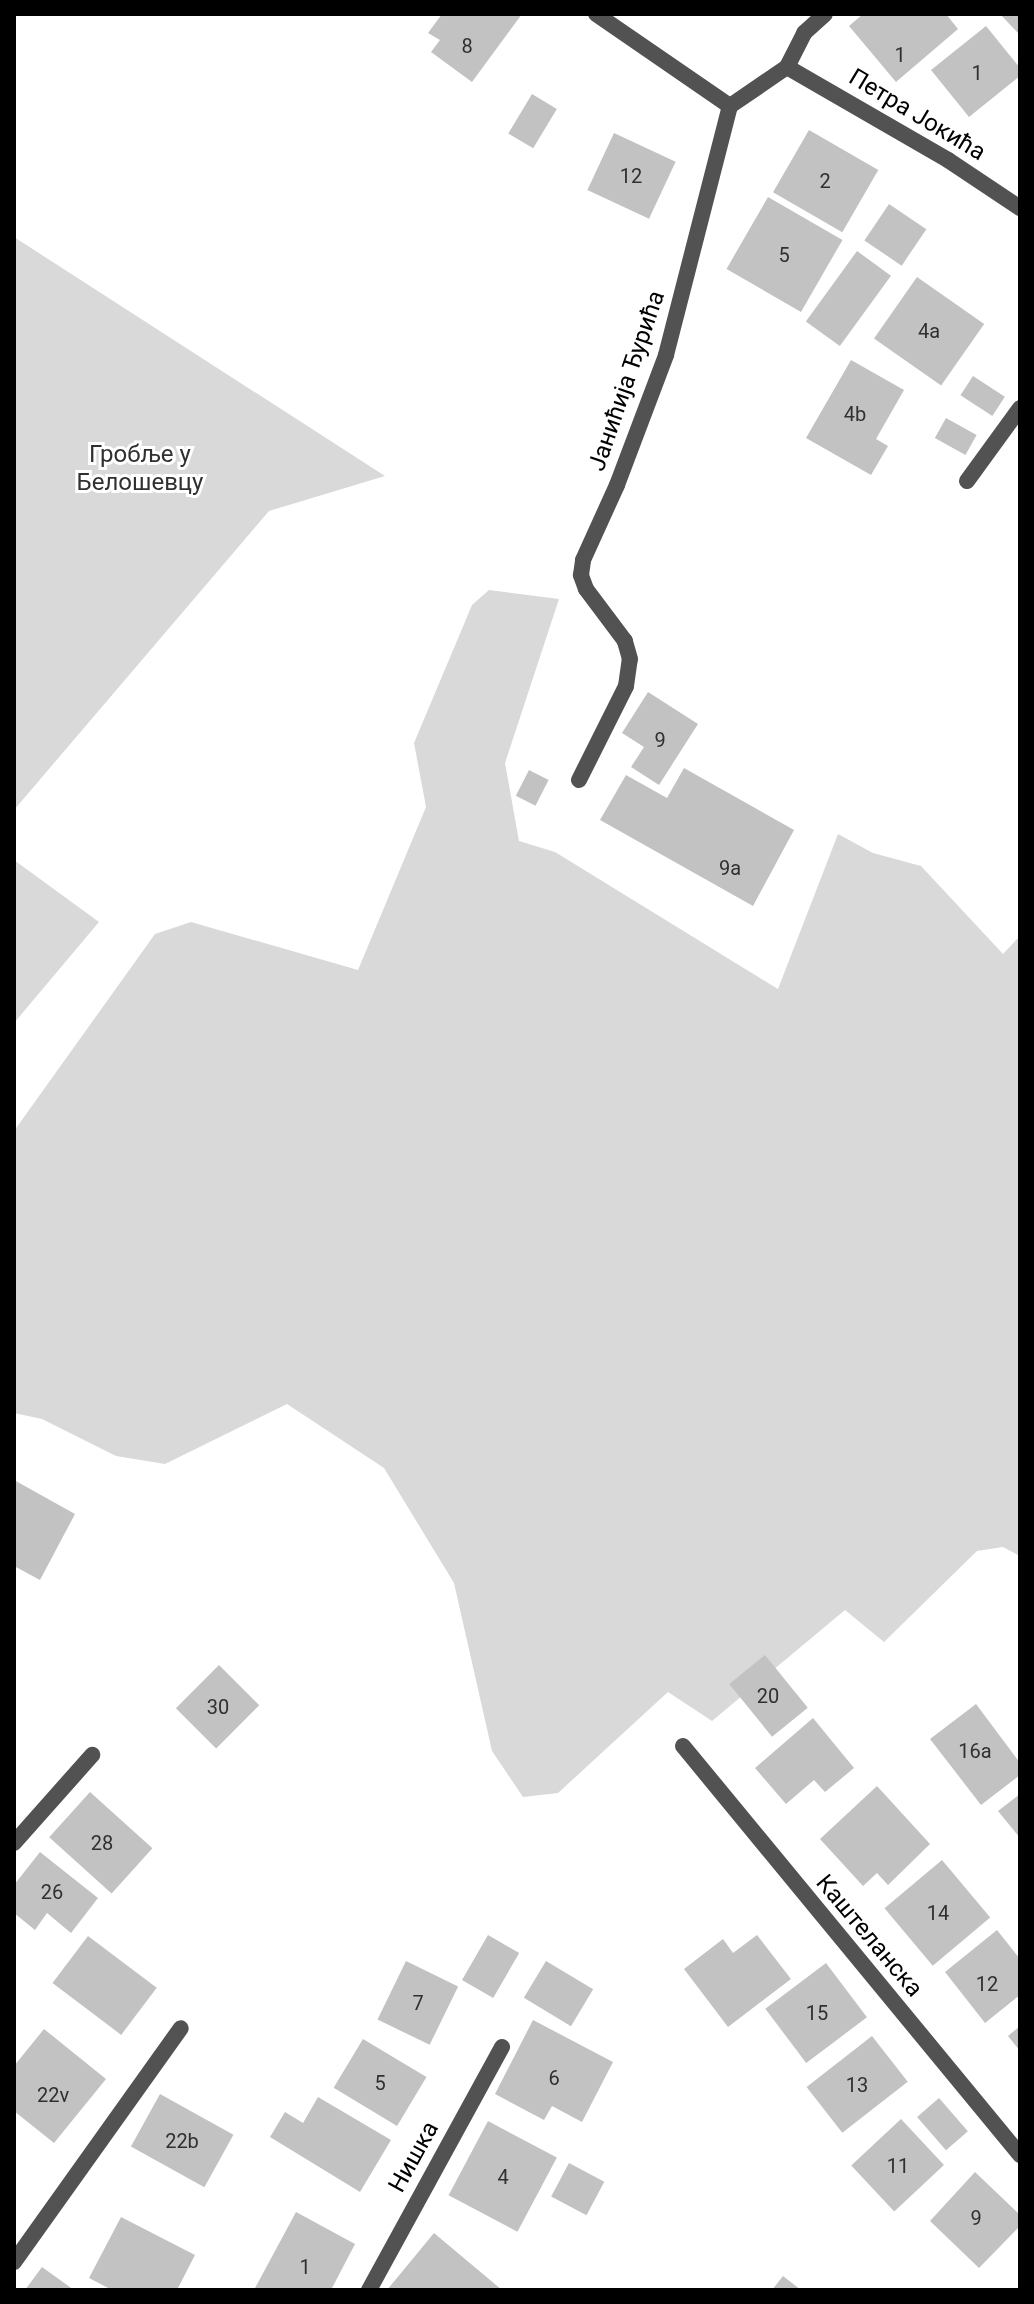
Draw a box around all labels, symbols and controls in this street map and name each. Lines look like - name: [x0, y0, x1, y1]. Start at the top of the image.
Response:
- house number: 8: [461, 34, 473, 58]
- house number: 1: [894, 43, 906, 67]
- house number: 1: [971, 61, 983, 85]
- street label: Петра Јокића: [844, 63, 990, 167]
- house number: 12: [620, 164, 642, 188]
- house number: 2: [819, 169, 831, 193]
- house number: 5: [778, 243, 790, 267]
- street label: Јанићија Ђурића: [583, 287, 671, 475]
- house number: 4a: [918, 319, 940, 343]
- house number: 4b: [844, 402, 866, 426]
- park label: Гробље у Белошевцу: [77, 441, 203, 497]
- house number: 9: [654, 728, 666, 752]
- house number: 9a: [719, 856, 741, 880]
- house number: 20: [757, 1684, 779, 1708]
- house number: 30: [207, 1695, 229, 1719]
- house number: 16a: [958, 1739, 992, 1763]
- house number: 28: [91, 1831, 113, 1855]
- street label: Каштеланска: [810, 1869, 928, 2003]
- house number: 26: [41, 1880, 63, 1904]
- house number: 14: [927, 1901, 949, 1925]
- house number: 12: [976, 1972, 998, 1996]
- house number: 7: [412, 1991, 424, 2015]
- house number: 15: [806, 2001, 828, 2025]
- house number: 6: [548, 2066, 560, 2090]
- house number: 5: [374, 2071, 386, 2095]
- house number: 13: [846, 2073, 868, 2097]
- house number: 22v: [37, 2083, 69, 2107]
- street label: Нишка: [383, 2117, 445, 2197]
- house number: 22b: [165, 2129, 199, 2153]
- house number: 11: [887, 2154, 909, 2178]
- house number: 4: [497, 2165, 509, 2189]
- house number: 9: [970, 2206, 982, 2230]
- house number: 1: [299, 2255, 311, 2279]

